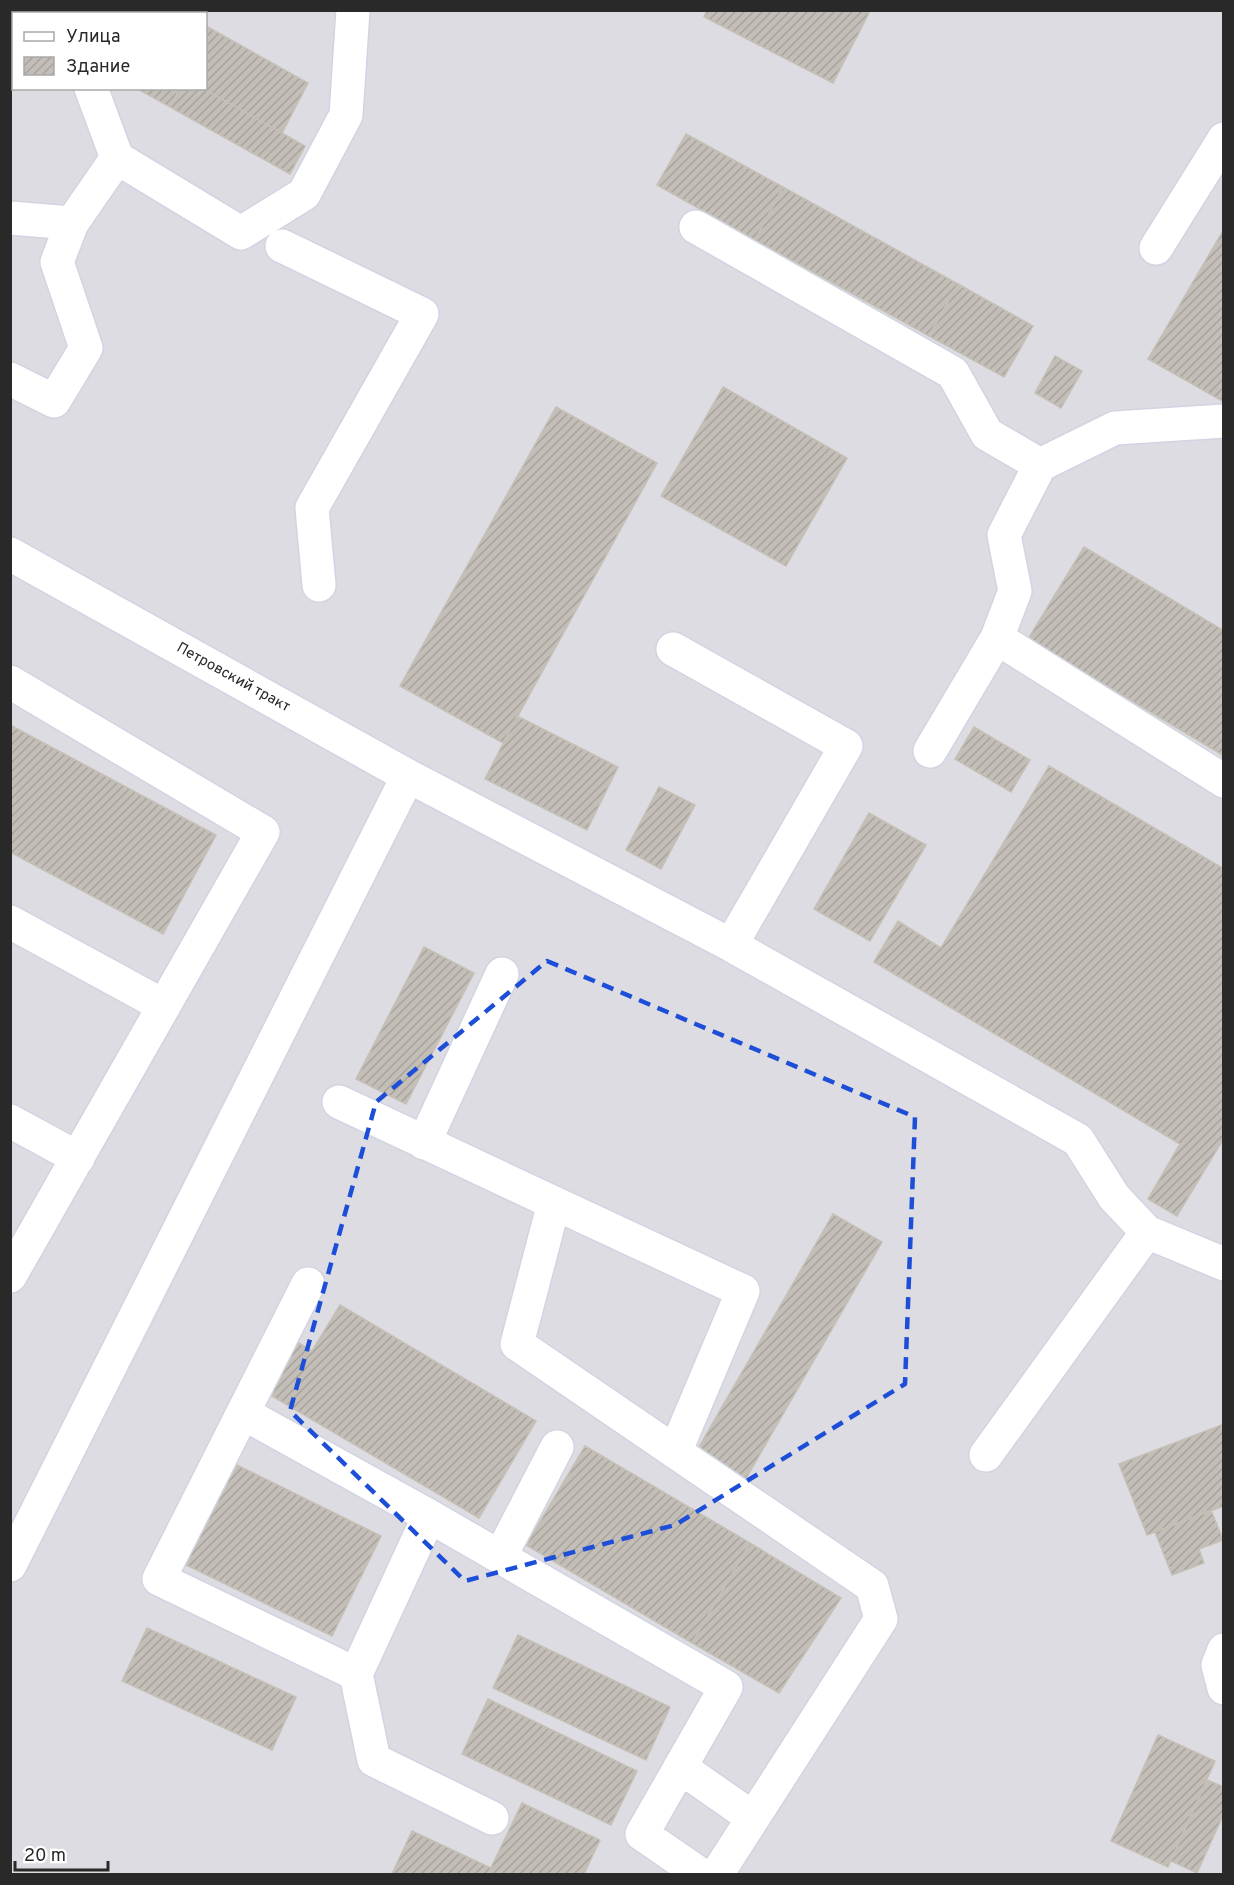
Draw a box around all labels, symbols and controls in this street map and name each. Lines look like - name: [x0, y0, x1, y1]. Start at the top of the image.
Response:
- legend: [12, 12, 207, 90]
- text: Улица: [66, 26, 120, 49]
- text: Здание: [66, 56, 130, 79]
- street label: Петровский тракт: [173, 639, 293, 717]
- scale bar: [15, 1834, 108, 1872]
- text: 20 m: [24, 1845, 66, 1868]

